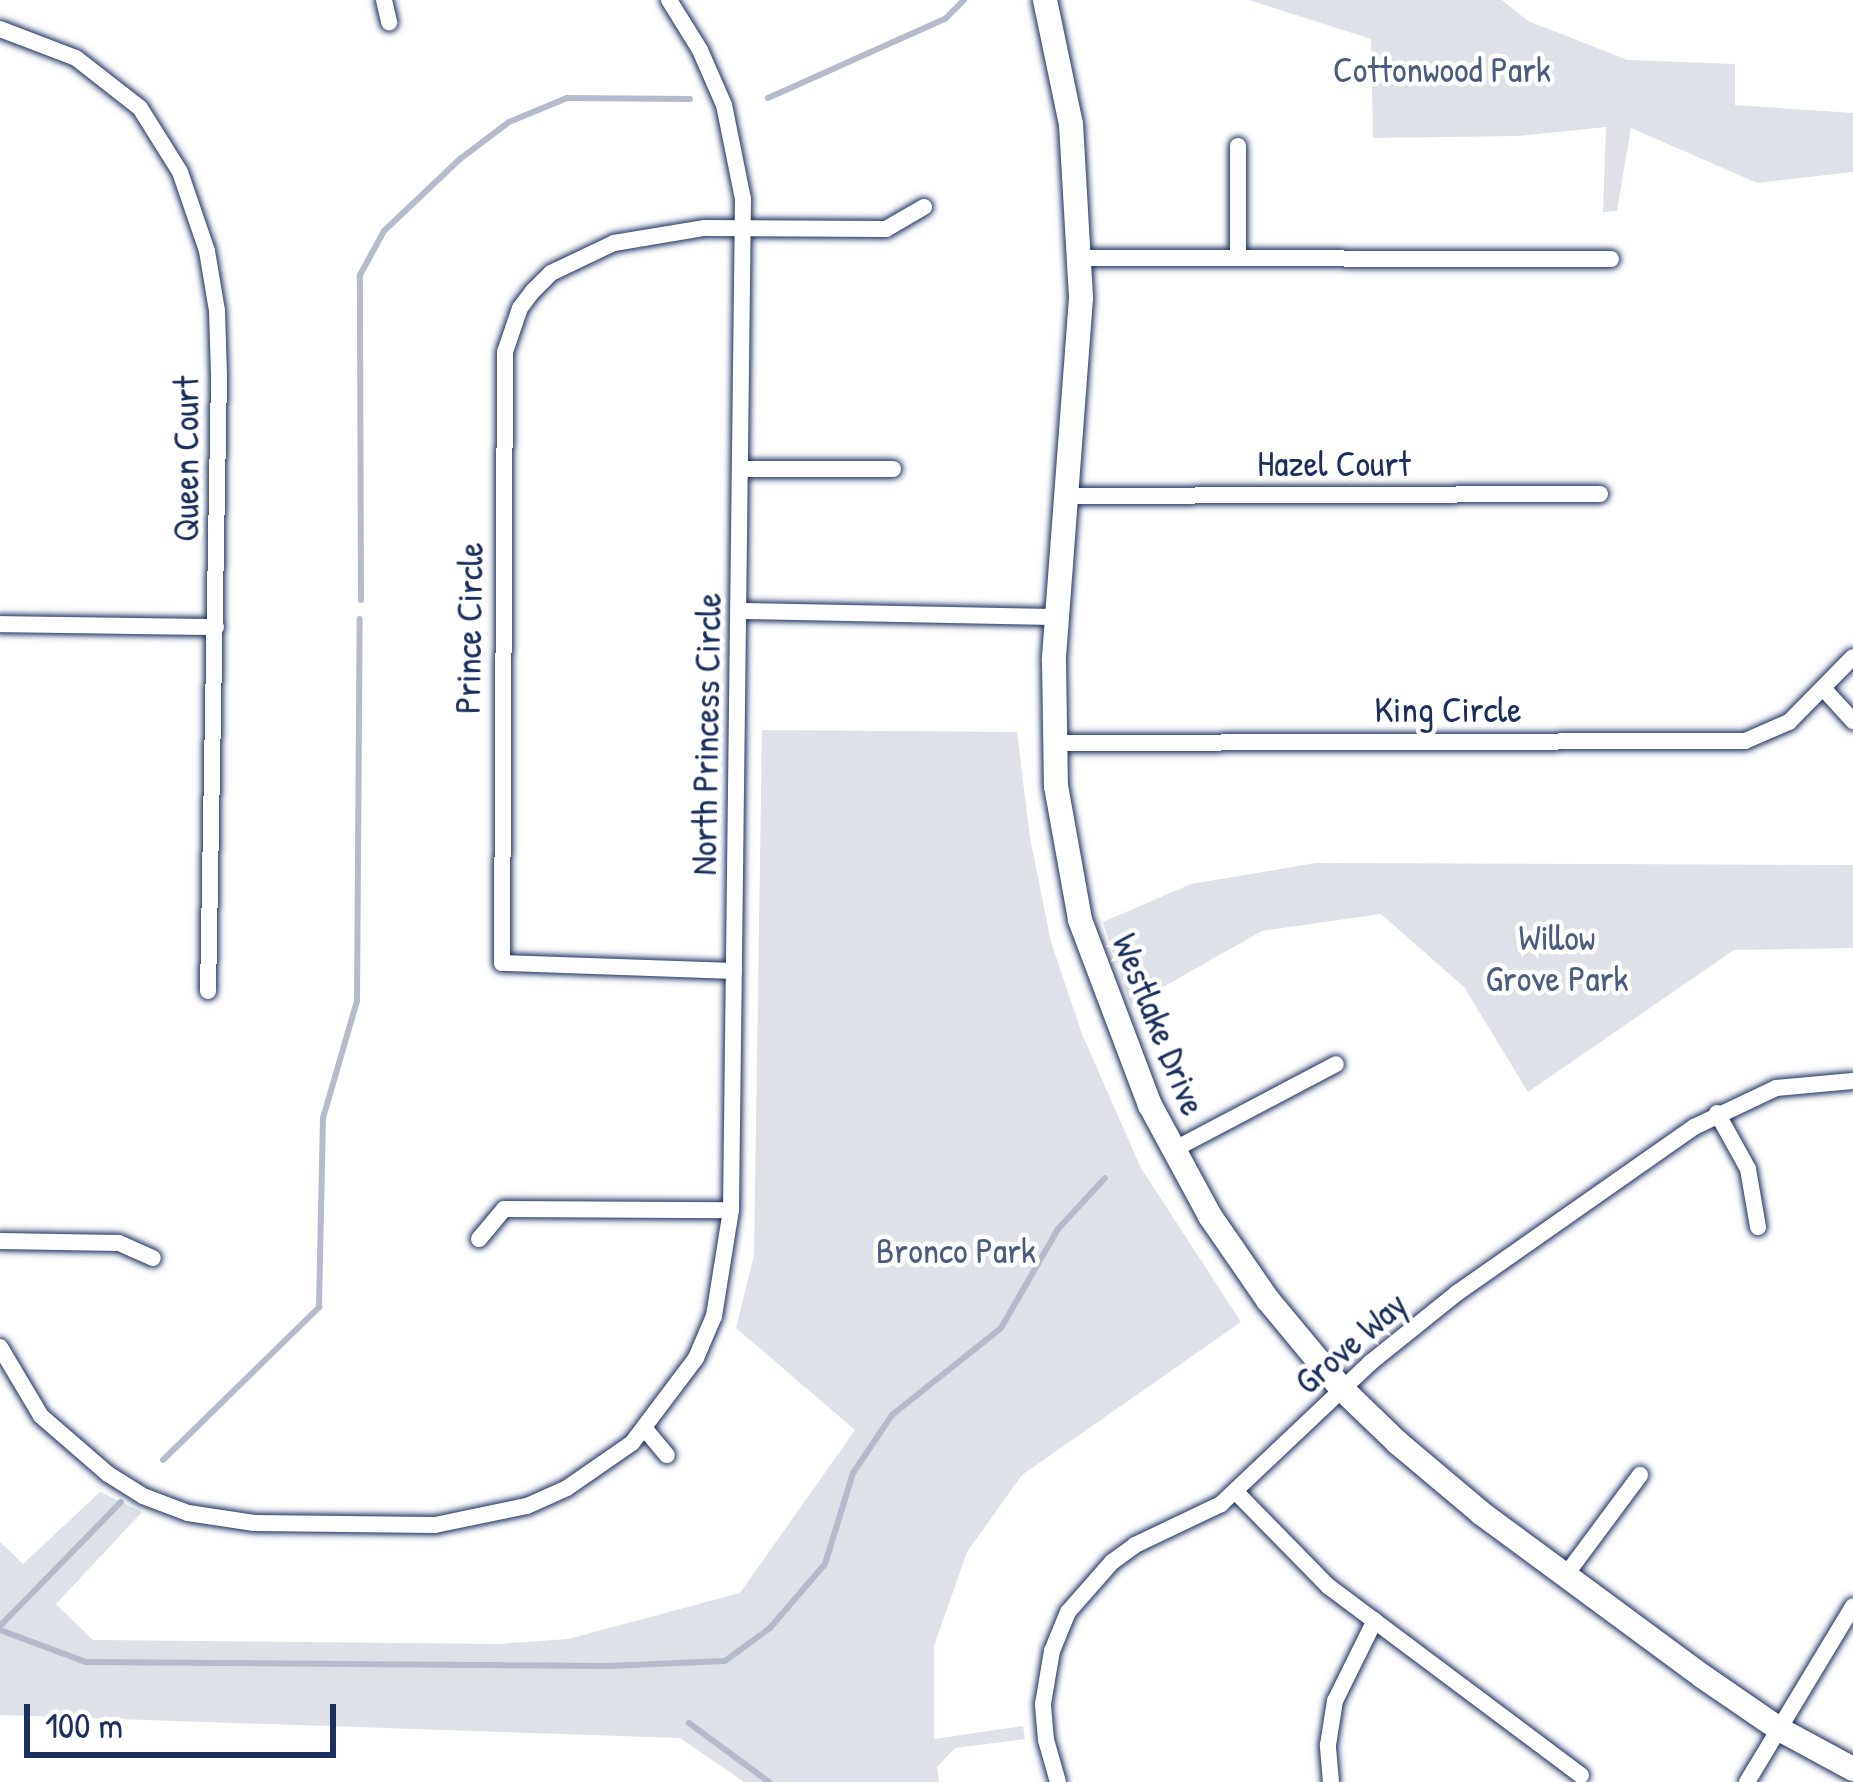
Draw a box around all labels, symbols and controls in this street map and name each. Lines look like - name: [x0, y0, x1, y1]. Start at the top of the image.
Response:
- park label: Cottonwood Park: [1333, 47, 1551, 91]
- street label: Queen Court: [163, 376, 207, 542]
- street label: Hazel Court: [1257, 441, 1411, 485]
- street label: Prince Circle: [445, 542, 491, 714]
- street label: North Princess Circle: [681, 592, 729, 876]
- street label: King Circle: [1375, 687, 1521, 731]
- park label: Willow Grove Park: [1486, 914, 1628, 999]
- street label: Westlake Drive: [1104, 927, 1216, 1121]
- park label: Bronco Park: [876, 1228, 1036, 1272]
- street label: Grove Way: [1285, 1282, 1415, 1402]
- scale bar: [30, 1680, 342, 1754]
- text: 100 m: [45, 1700, 123, 1749]

